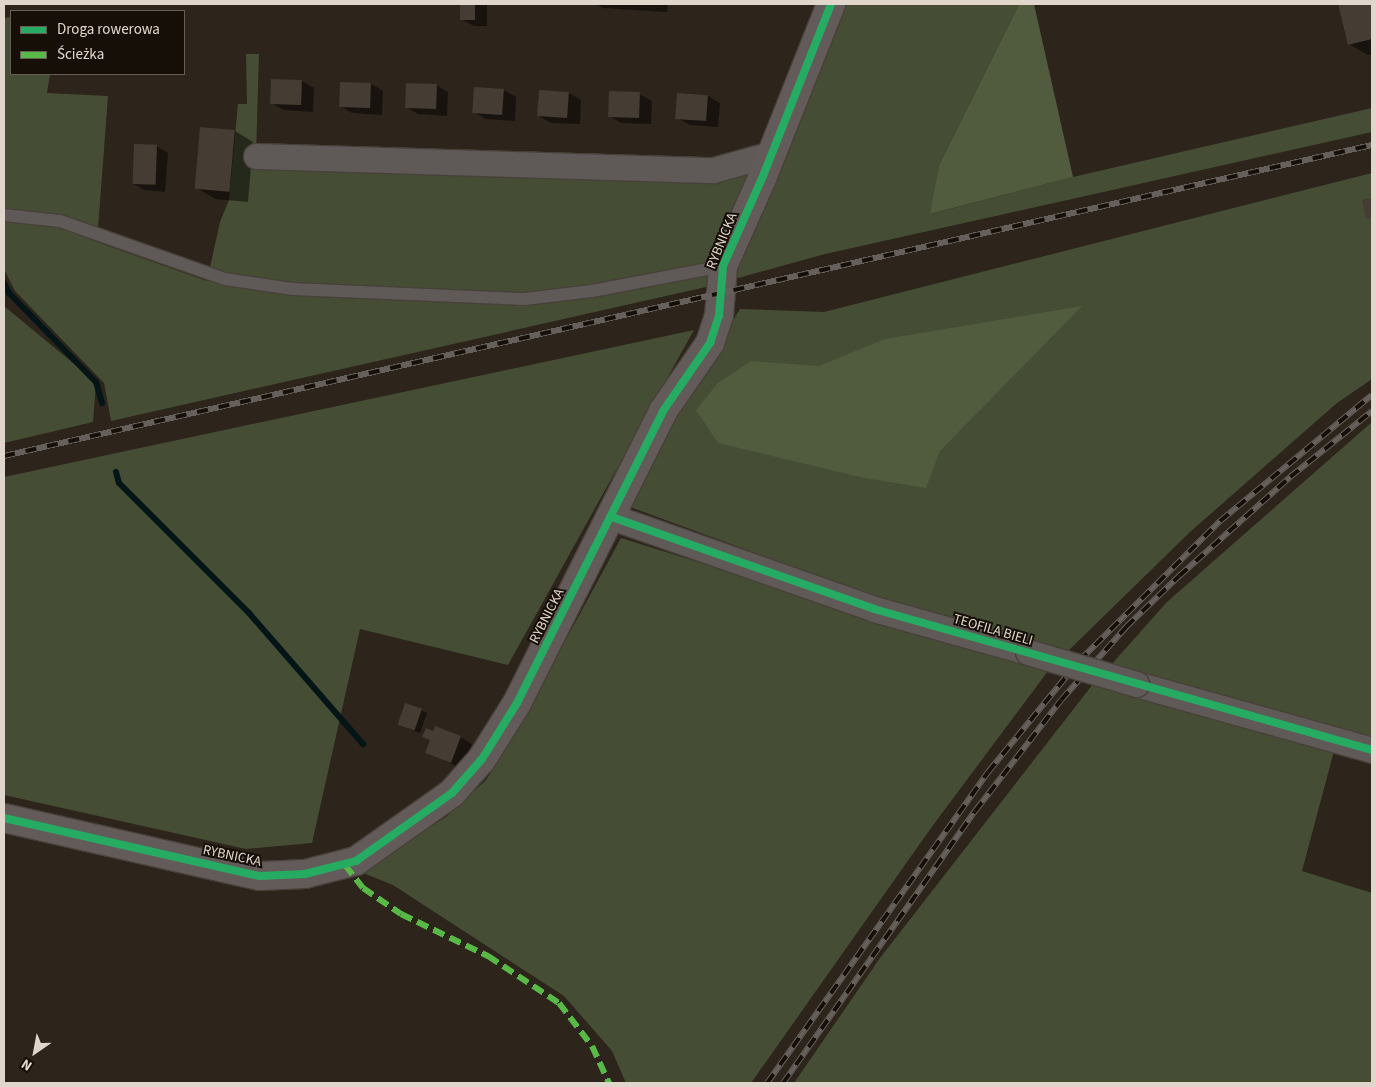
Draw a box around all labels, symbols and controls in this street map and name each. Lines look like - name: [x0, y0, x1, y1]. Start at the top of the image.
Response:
- legend: [10, 10, 185, 75]
- text: Droga rowerowa: [57, 19, 160, 40]
- text: Ścieżka: [57, 44, 104, 65]
- street label: RYBNICKA: [703, 210, 741, 272]
- street label: RYBNICKA: [526, 586, 568, 646]
- street label: TEOFILA BIELI: [951, 611, 1035, 649]
- street label: RYBNICKA: [201, 842, 263, 870]
- north arrow: [10, 1027, 60, 1077]
- text: N: [17, 1054, 36, 1076]

